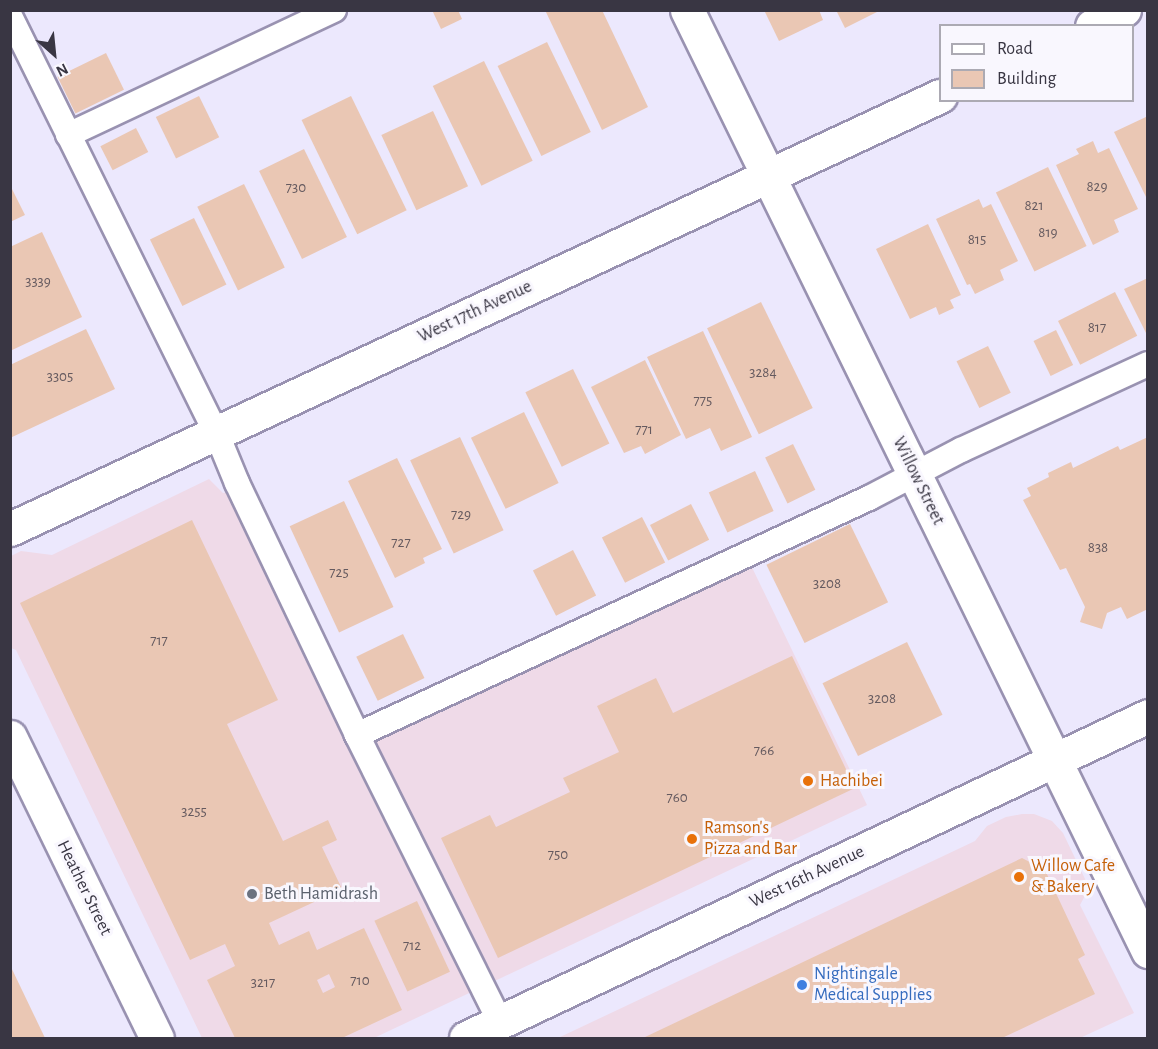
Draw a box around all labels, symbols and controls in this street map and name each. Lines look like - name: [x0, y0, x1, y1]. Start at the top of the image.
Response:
- north arrow: [24, 24, 84, 84]
- legend: [939, 24, 1134, 102]
- text: Road: [997, 40, 1033, 58]
- text: N: [54, 60, 71, 80]
- text: Building: [997, 70, 1056, 88]
- house number: 829: [1087, 178, 1107, 196]
- house number: 730: [286, 179, 306, 197]
- house number: 821: [1024, 197, 1044, 215]
- house number: 819: [1038, 224, 1058, 242]
- house number: 815: [968, 231, 986, 249]
- house number: 3339: [25, 273, 51, 291]
- street label: West 17th Avenue: [415, 276, 535, 348]
- house number: 817: [1088, 319, 1106, 337]
- house number: 3284: [749, 364, 777, 382]
- house number: 3305: [47, 368, 73, 386]
- house number: 775: [694, 392, 712, 410]
- house number: 771: [635, 421, 653, 439]
- street label: Willow Street: [887, 433, 949, 529]
- house number: 729: [451, 506, 471, 524]
- house number: 727: [391, 534, 411, 552]
- house number: 838: [1088, 539, 1108, 557]
- house number: 725: [329, 564, 349, 582]
- house number: 3208: [813, 575, 841, 593]
- house number: 717: [150, 632, 168, 650]
- house number: 3208: [868, 690, 896, 708]
- house number: 766: [754, 742, 774, 760]
- place label: Hachibei: [820, 770, 883, 792]
- marker: Hachibei: [801, 774, 815, 788]
- house number: 760: [666, 789, 688, 807]
- house number: 3255: [181, 803, 207, 821]
- place label: Ramson's Pizza and Bar: [704, 818, 797, 860]
- marker: Ramson's Pizza and Bar: [685, 832, 699, 846]
- street label: Heather Street: [52, 837, 116, 939]
- street label: West 16th Avenue: [746, 841, 868, 913]
- house number: 750: [548, 846, 568, 864]
- place label: Willow Cafe & Bakery: [1031, 856, 1115, 898]
- marker: Willow Cafe & Bakery: [1012, 870, 1026, 884]
- place label: Beth Hamidrash: [264, 883, 378, 905]
- marker: Beth Hamidrash: [245, 887, 259, 901]
- house number: 712: [403, 937, 421, 955]
- place label: Nightingale Medical Supplies: [814, 964, 932, 1006]
- house number: 710: [350, 972, 370, 990]
- house number: 3217: [251, 974, 275, 992]
- marker: Nightingale Medical Supplies: [795, 978, 809, 992]

